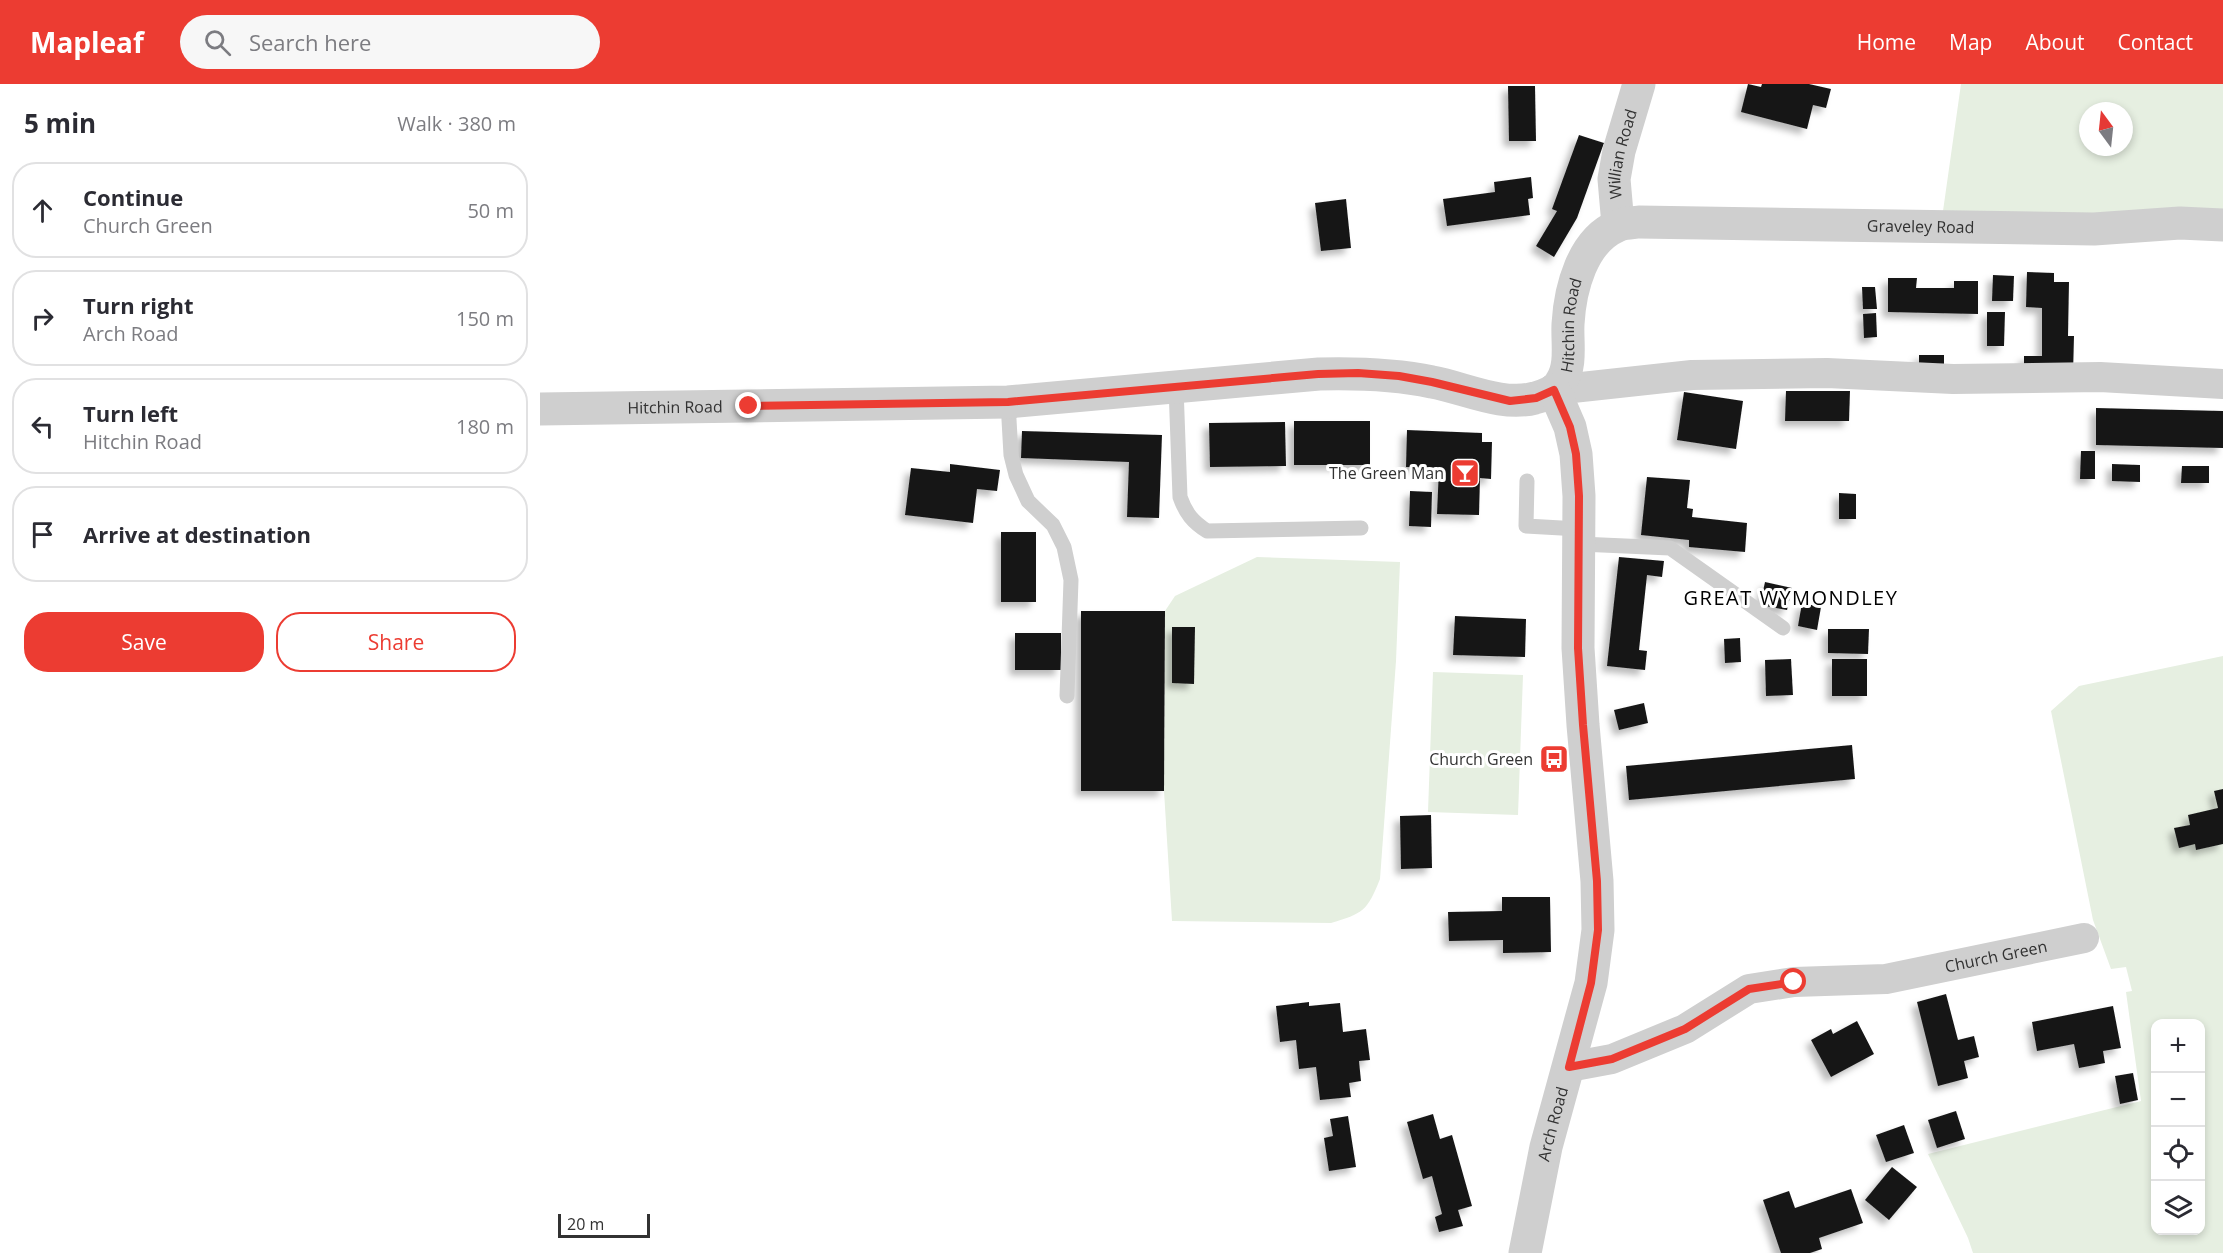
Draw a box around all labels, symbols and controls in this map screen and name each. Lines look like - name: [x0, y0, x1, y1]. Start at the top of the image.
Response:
- search box: [180, 15, 600, 69]
- text: Mapleaf: [30, 23, 144, 61]
- icon: search: [201, 26, 234, 59]
- text: Search here: [249, 27, 371, 57]
- text: Home: [1857, 28, 1916, 56]
- text: Map: [1949, 28, 1992, 56]
- text: About: [2025, 28, 2085, 56]
- text: Contact: [2118, 28, 2193, 56]
- north arrow: [2079, 102, 2133, 156]
- text: 5 min: [24, 105, 96, 141]
- street label: Willian Road: [1603, 106, 1642, 200]
- text: Walk · 380 m: [397, 110, 516, 137]
- text: Continue: [83, 182, 183, 212]
- icon: ahead: [26, 194, 59, 227]
- text: 50 m: [467, 197, 514, 224]
- text: Church Green: [83, 212, 213, 239]
- street label: Graveley Road: [1867, 215, 1975, 238]
- street label: Hitchin Road: [1555, 275, 1587, 374]
- text: Turn right: [83, 290, 194, 320]
- icon: right: [26, 302, 59, 335]
- text: 150 m: [456, 305, 514, 332]
- text: Arch Road: [83, 320, 179, 347]
- route end: [735, 392, 761, 418]
- street label: Hitchin Road: [627, 395, 723, 419]
- text: Turn left: [83, 398, 178, 428]
- icon: left: [26, 410, 59, 443]
- text: 180 m: [456, 413, 514, 440]
- text: Hitchin Road: [83, 428, 202, 455]
- bar icon: The Green Man: [1449, 457, 1481, 489]
- place label: The Green Man: [1329, 462, 1444, 484]
- icon: arrive: [26, 518, 59, 551]
- text: Arrive at destination: [83, 519, 311, 549]
- district label: GREAT WYMONDLEY: [1684, 584, 1898, 611]
- button: Save: [24, 612, 264, 672]
- button: Share: [276, 612, 516, 672]
- bus stop icon: Church Green: [1538, 743, 1570, 775]
- place label: Church Green: [1429, 748, 1533, 770]
- street label: Church Green: [1943, 935, 2049, 978]
- route start: [1780, 968, 1806, 994]
- map controls: [2151, 1019, 2205, 1235]
- button: +: [2151, 1019, 2205, 1073]
- button: −: [2151, 1073, 2205, 1127]
- street label: Arch Road: [1532, 1084, 1573, 1163]
- button: locate: [2151, 1127, 2205, 1181]
- button: layers: [2151, 1181, 2205, 1235]
- scale bar: [558, 1211, 650, 1238]
- text: 20 m: [567, 1213, 604, 1235]

